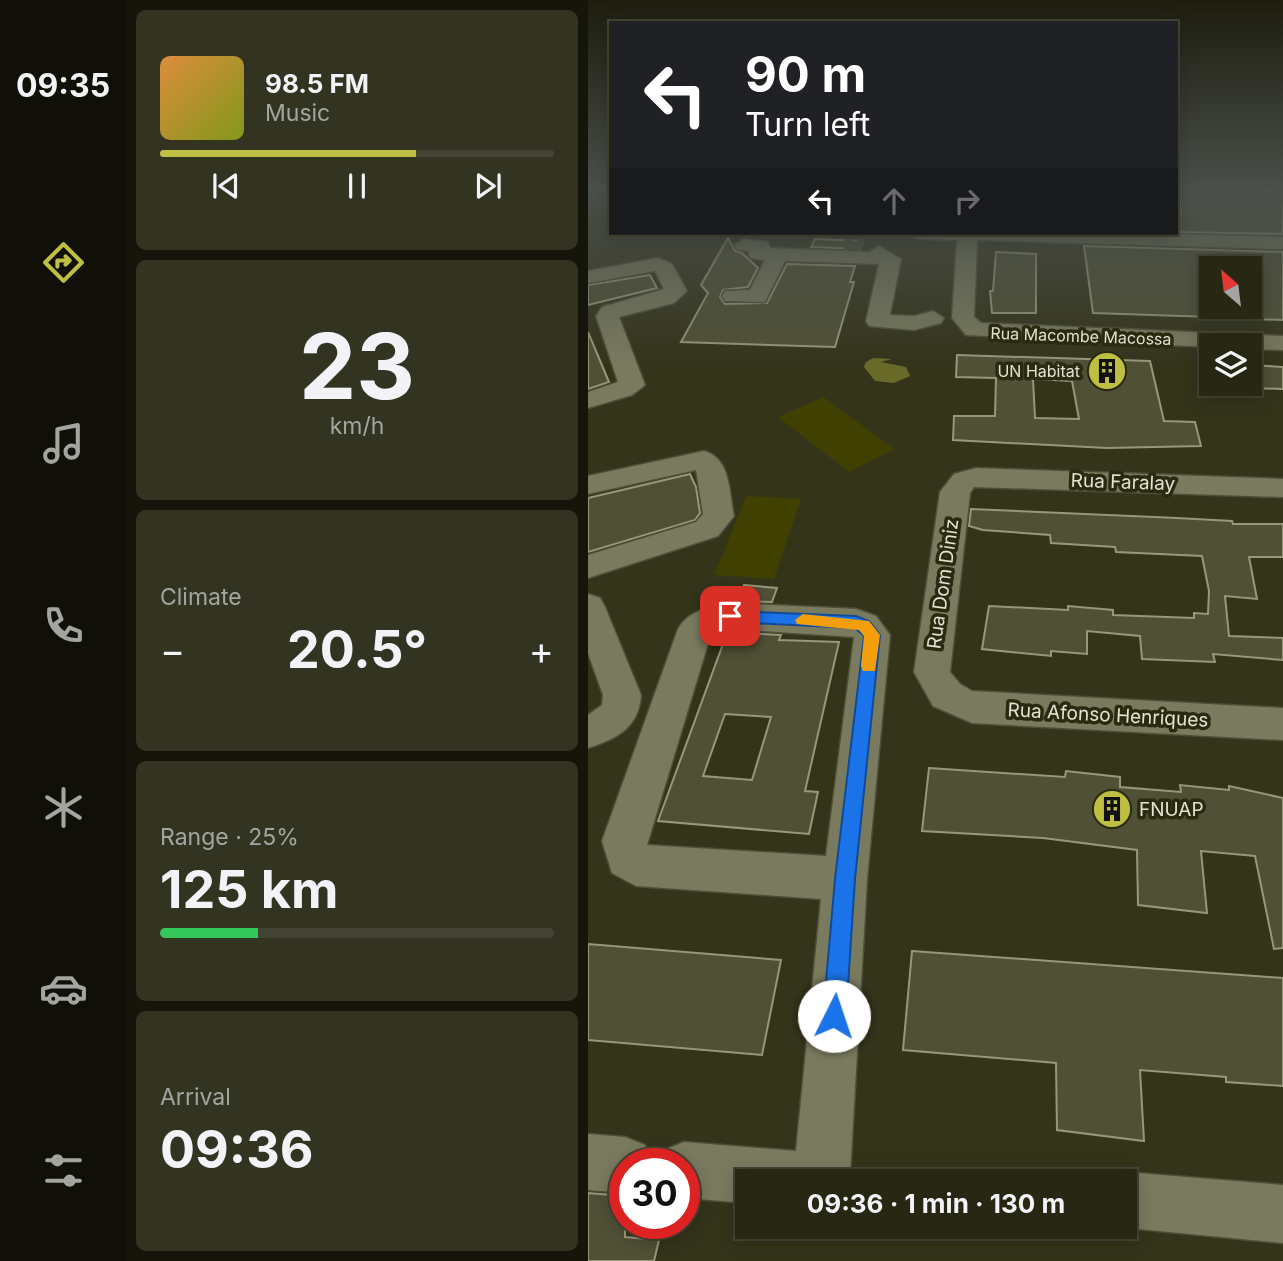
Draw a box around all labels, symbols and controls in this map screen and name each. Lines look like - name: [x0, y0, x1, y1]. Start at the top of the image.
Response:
- text: 90 m: [745, 45, 866, 104]
- icon: left: [630, 49, 721, 140]
- text: 09:35: [16, 66, 110, 105]
- text: 98.5 FM: [265, 68, 369, 99]
- text: Music: [265, 99, 330, 127]
- text: Turn left: [745, 105, 870, 144]
- icon: previous: [207, 167, 245, 205]
- icon: pause: [338, 167, 376, 205]
- icon: next: [469, 167, 507, 205]
- icon: left: [802, 182, 840, 220]
- icon: ahead: [875, 182, 913, 220]
- icon: right: [948, 182, 986, 220]
- icon: directions: [39, 238, 88, 287]
- north arrow: [1199, 256, 1262, 318]
- map controls: [1199, 256, 1262, 396]
- text: 23: [299, 311, 415, 421]
- street label: Rua Macombe Macossa: [990, 323, 1172, 349]
- button: layers: [1199, 333, 1262, 396]
- building icon: UN Habitat: [1086, 350, 1128, 392]
- place label: UN Habitat: [997, 361, 1080, 381]
- text: km/h: [330, 412, 384, 440]
- icon: music: [39, 419, 88, 468]
- street label: Rua Faralay: [1070, 469, 1176, 495]
- street label: Rua Dom Diniz: [922, 517, 964, 651]
- text: Climate: [160, 583, 242, 611]
- pin: [700, 586, 760, 646]
- icon: arrive: [711, 597, 749, 635]
- icon: phone: [39, 601, 88, 650]
- text: 20.5°: [287, 618, 427, 681]
- text: −: [160, 627, 185, 673]
- text: +: [529, 627, 554, 673]
- street label: Rua Afonso Henriques: [1007, 698, 1209, 732]
- icon: climate: [39, 783, 88, 832]
- building icon: FNUAP: [1091, 788, 1133, 830]
- place label: FNUAP: [1139, 798, 1204, 821]
- text: Range · 25%: [160, 823, 299, 851]
- text: 125 km: [160, 858, 338, 921]
- icon: car: [39, 964, 88, 1013]
- position arrow: [797, 979, 871, 1053]
- text: Arrival: [160, 1083, 231, 1111]
- text: 09:36: [160, 1118, 314, 1181]
- icon: filters: [39, 1146, 88, 1195]
- speed limit sign: 30: [609, 1148, 700, 1239]
- text: 09:36 · 1 min · 130 m: [807, 1188, 1065, 1219]

